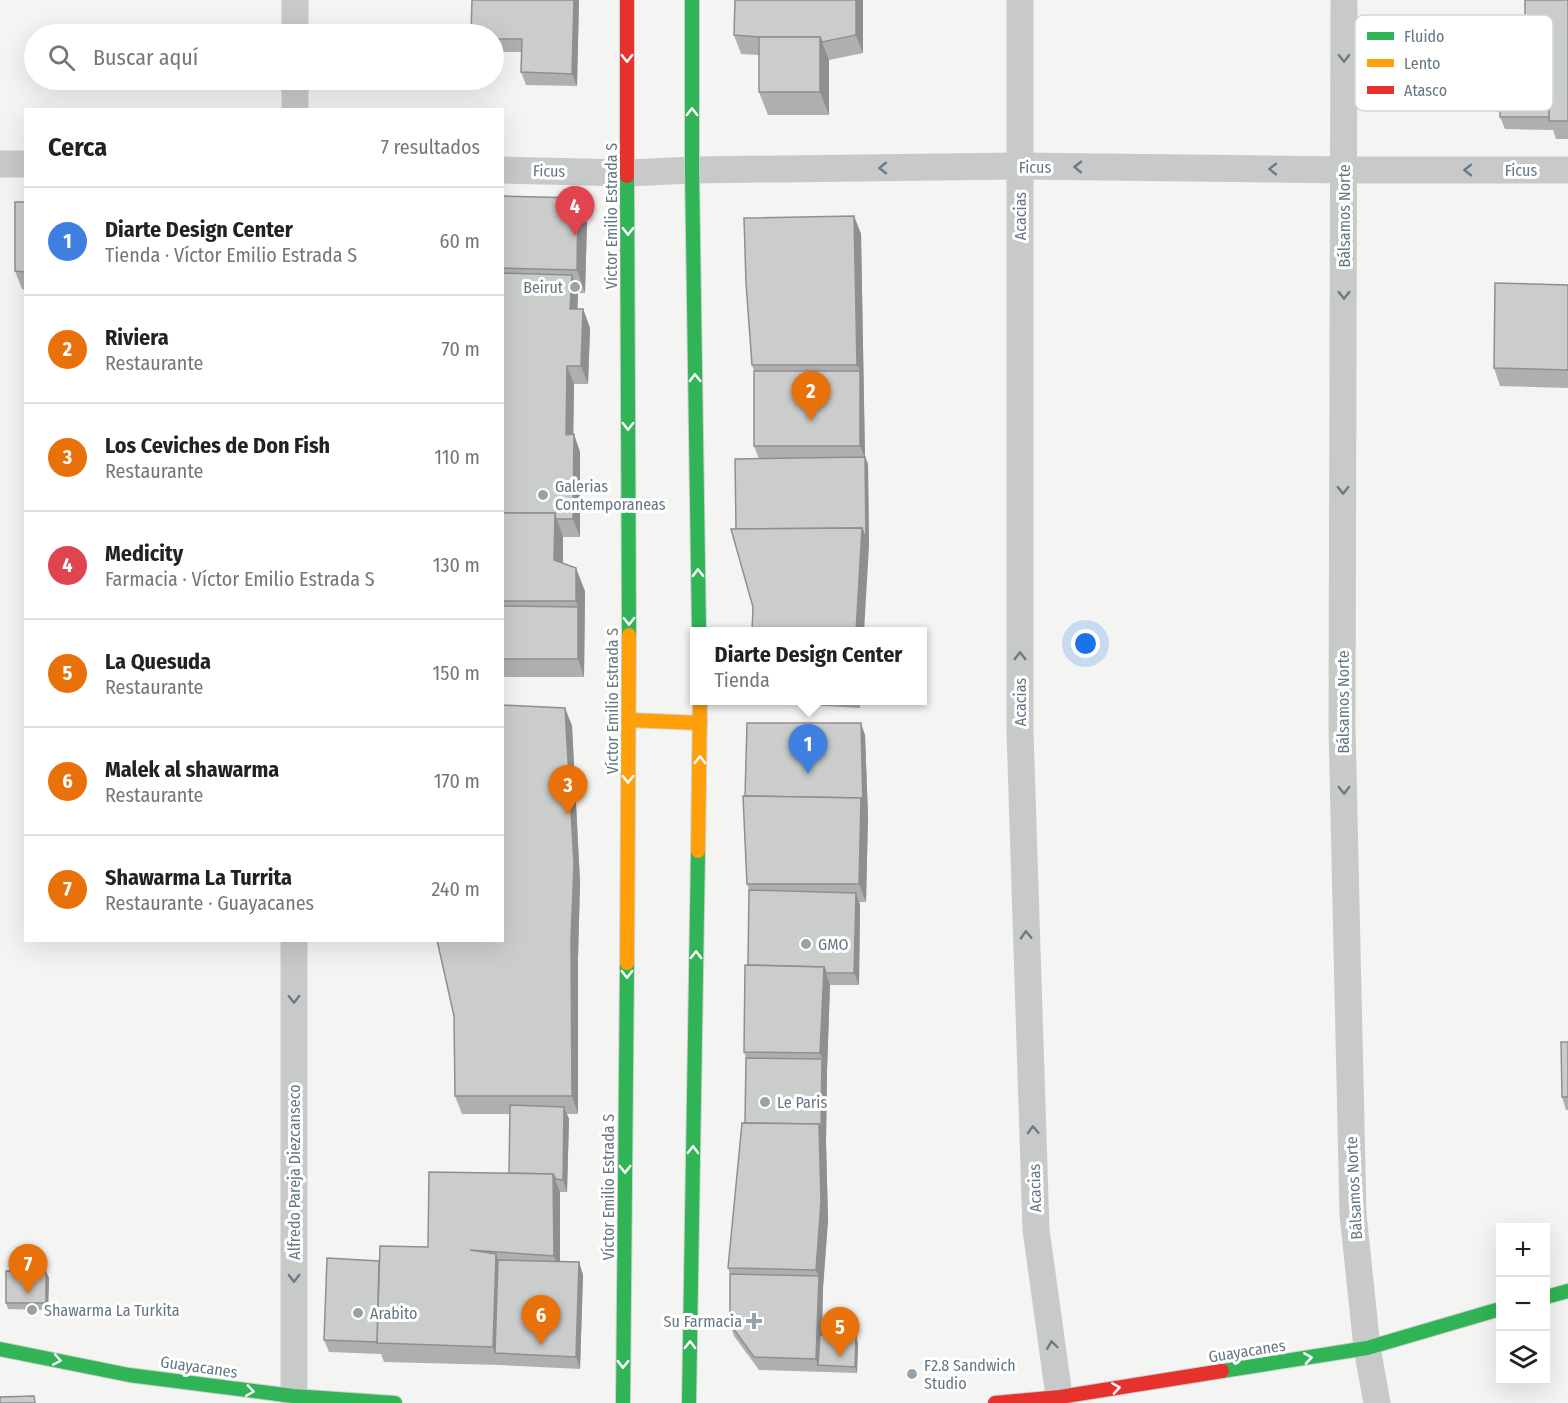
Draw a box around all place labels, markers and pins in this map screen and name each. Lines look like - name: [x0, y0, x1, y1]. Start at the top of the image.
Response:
- pin: 4: [556, 186, 594, 236]
- place label: Beirut: [523, 278, 564, 297]
- marker: Beirut: [568, 280, 582, 294]
- pin: 2: [792, 372, 830, 421]
- place label: Galerias Contemporaneas: [555, 477, 666, 514]
- marker: Galerias Contemporaneas: [536, 488, 550, 502]
- pin: 1: [788, 724, 828, 774]
- pin: 3: [548, 766, 588, 815]
- place label: GMO: [818, 935, 848, 954]
- marker: GMO: [799, 937, 813, 951]
- place label: Le Paris: [777, 1093, 827, 1112]
- marker: Le Paris: [758, 1095, 772, 1109]
- pin: 7: [9, 1244, 48, 1294]
- pin: 6: [522, 1296, 560, 1345]
- place label: Shawarma La Turkita: [44, 1301, 180, 1320]
- marker: Shawarma La Turkita: [25, 1303, 39, 1317]
- place label: Arabito: [370, 1304, 417, 1323]
- marker: Arabito: [351, 1306, 365, 1320]
- pin: 5: [820, 1308, 860, 1357]
- place label: Su Farmacia: [664, 1312, 742, 1331]
- marker: Su Farmacia: [747, 1314, 761, 1328]
- place label: F2.8 Sandwich Studio: [924, 1356, 1016, 1393]
- marker: F2.8 Sandwich Studio: [905, 1367, 919, 1381]

